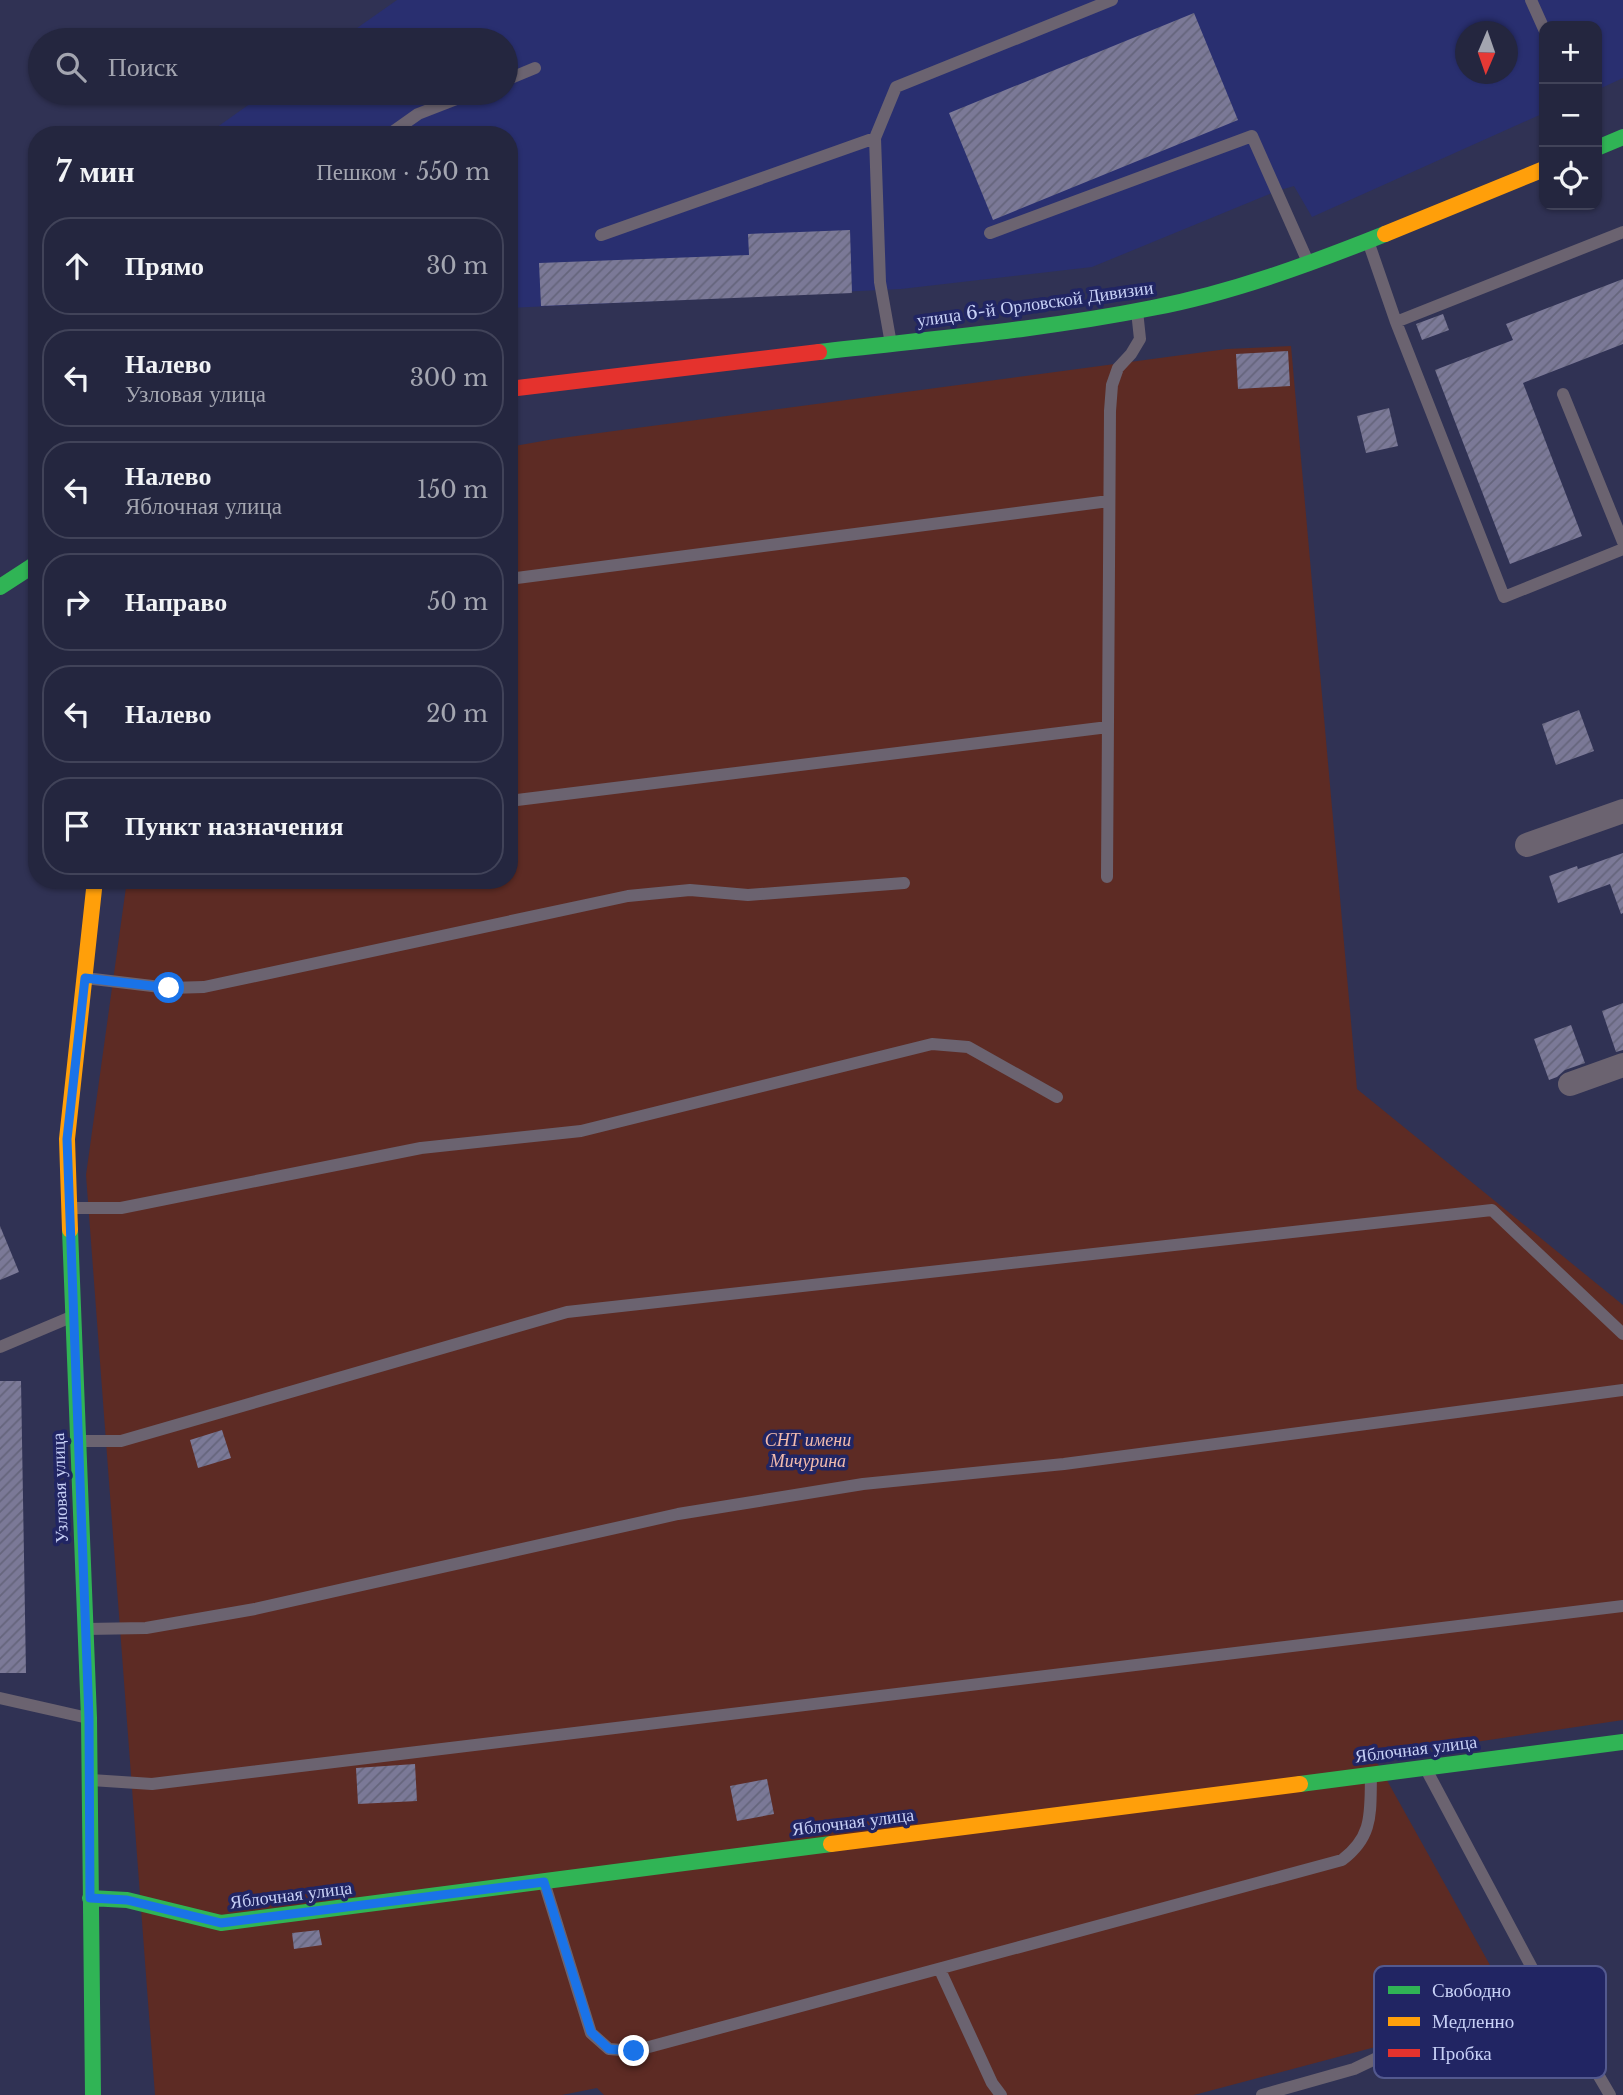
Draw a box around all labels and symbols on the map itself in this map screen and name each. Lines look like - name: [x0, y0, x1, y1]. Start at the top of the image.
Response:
- north arrow: [1455, 21, 1518, 84]
- street label: улица 6-й Орловской Дивизии: [915, 276, 1155, 331]
- route start: [153, 972, 184, 1003]
- park label: СНТ имени Мичурина: [765, 1429, 851, 1472]
- street label: Узловая улица: [47, 1432, 73, 1544]
- street label: Яблочная улица: [1354, 1731, 1478, 1767]
- street label: Яблочная улица: [791, 1804, 915, 1840]
- street label: Яблочная улица: [229, 1877, 353, 1913]
- legend: [1374, 1966, 1606, 2078]
- text: Свободно: [1432, 1979, 1511, 2002]
- text: Медленно: [1432, 2010, 1514, 2033]
- route end: [618, 2035, 649, 2066]
- text: Пробка: [1432, 2042, 1492, 2065]

